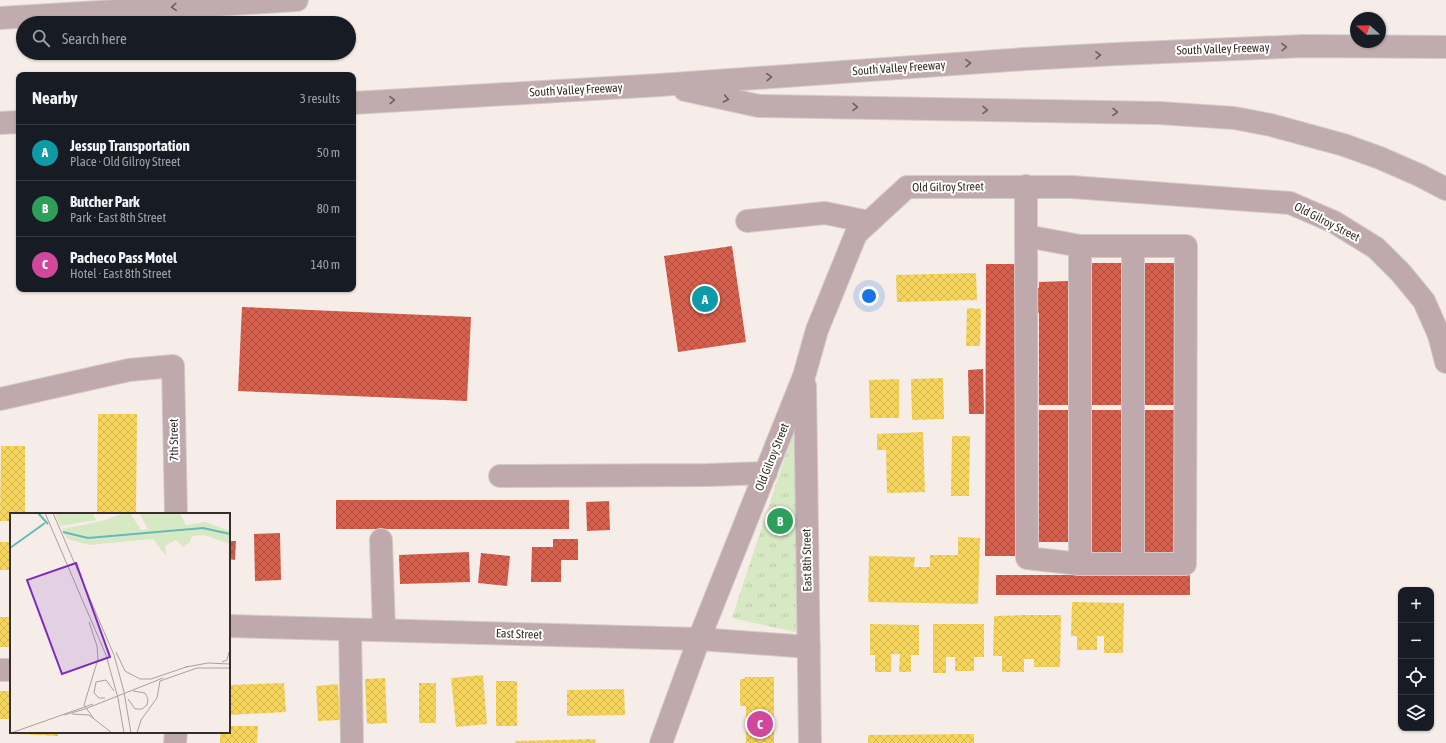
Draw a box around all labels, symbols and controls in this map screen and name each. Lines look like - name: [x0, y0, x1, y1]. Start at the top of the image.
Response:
- one-way arrow: [171, 3, 177, 12]
- north arrow: [1350, 12, 1386, 48]
- search box: [16, 16, 356, 60]
- icon: search: [30, 27, 52, 49]
- text: Search here: [62, 30, 127, 47]
- street label: South Valley Freeway: [1176, 40, 1270, 58]
- one-way arrow: [1281, 43, 1287, 51]
- one-way arrow: [1095, 50, 1101, 59]
- street label: South Valley Freeway: [852, 58, 946, 78]
- one-way arrow: [965, 58, 971, 67]
- one-way arrow: [766, 73, 772, 82]
- street label: South Valley Freeway: [529, 81, 623, 99]
- text: Nearby: [32, 88, 78, 108]
- text: 3 results: [300, 91, 340, 106]
- one-way arrow: [723, 94, 729, 102]
- one-way arrow: [389, 96, 395, 105]
- one-way arrow: [852, 103, 858, 112]
- one-way arrow: [982, 106, 988, 114]
- one-way arrow: [1112, 108, 1118, 116]
- text: Jessup Transportation: [70, 137, 190, 154]
- text: A: [42, 145, 48, 160]
- text: 50 m: [317, 145, 340, 160]
- text: Place · Old Gilroy Street: [70, 154, 181, 169]
- street label: Old Gilroy Street: [912, 179, 984, 195]
- text: Butcher Park: [70, 193, 140, 210]
- street label: Old Gilroy Street: [1292, 199, 1363, 245]
- text: B: [42, 201, 48, 216]
- text: 80 m: [317, 201, 340, 216]
- text: Park · East 8th Street: [70, 210, 166, 225]
- text: Pacheco Pass Motel: [70, 249, 177, 266]
- text: C: [42, 257, 48, 272]
- text: 140 m: [311, 257, 340, 272]
- text: Hotel · East 8th Street: [70, 266, 171, 281]
- pin: A: [692, 284, 718, 314]
- your location: [859, 286, 879, 306]
- street label: 7th Street: [167, 418, 181, 462]
- street label: Old Gilroy Street: [752, 421, 792, 493]
- pin: B: [767, 506, 793, 536]
- inset map: [10, 513, 230, 733]
- street label: East 8th Street: [799, 528, 815, 592]
- map controls: [1398, 587, 1434, 731]
- button: +: [1398, 587, 1434, 623]
- button: −: [1398, 623, 1434, 659]
- street label: East Street: [496, 626, 543, 642]
- button: locate: [1398, 659, 1434, 695]
- button: layers: [1398, 695, 1434, 731]
- pin: C: [747, 709, 773, 739]

